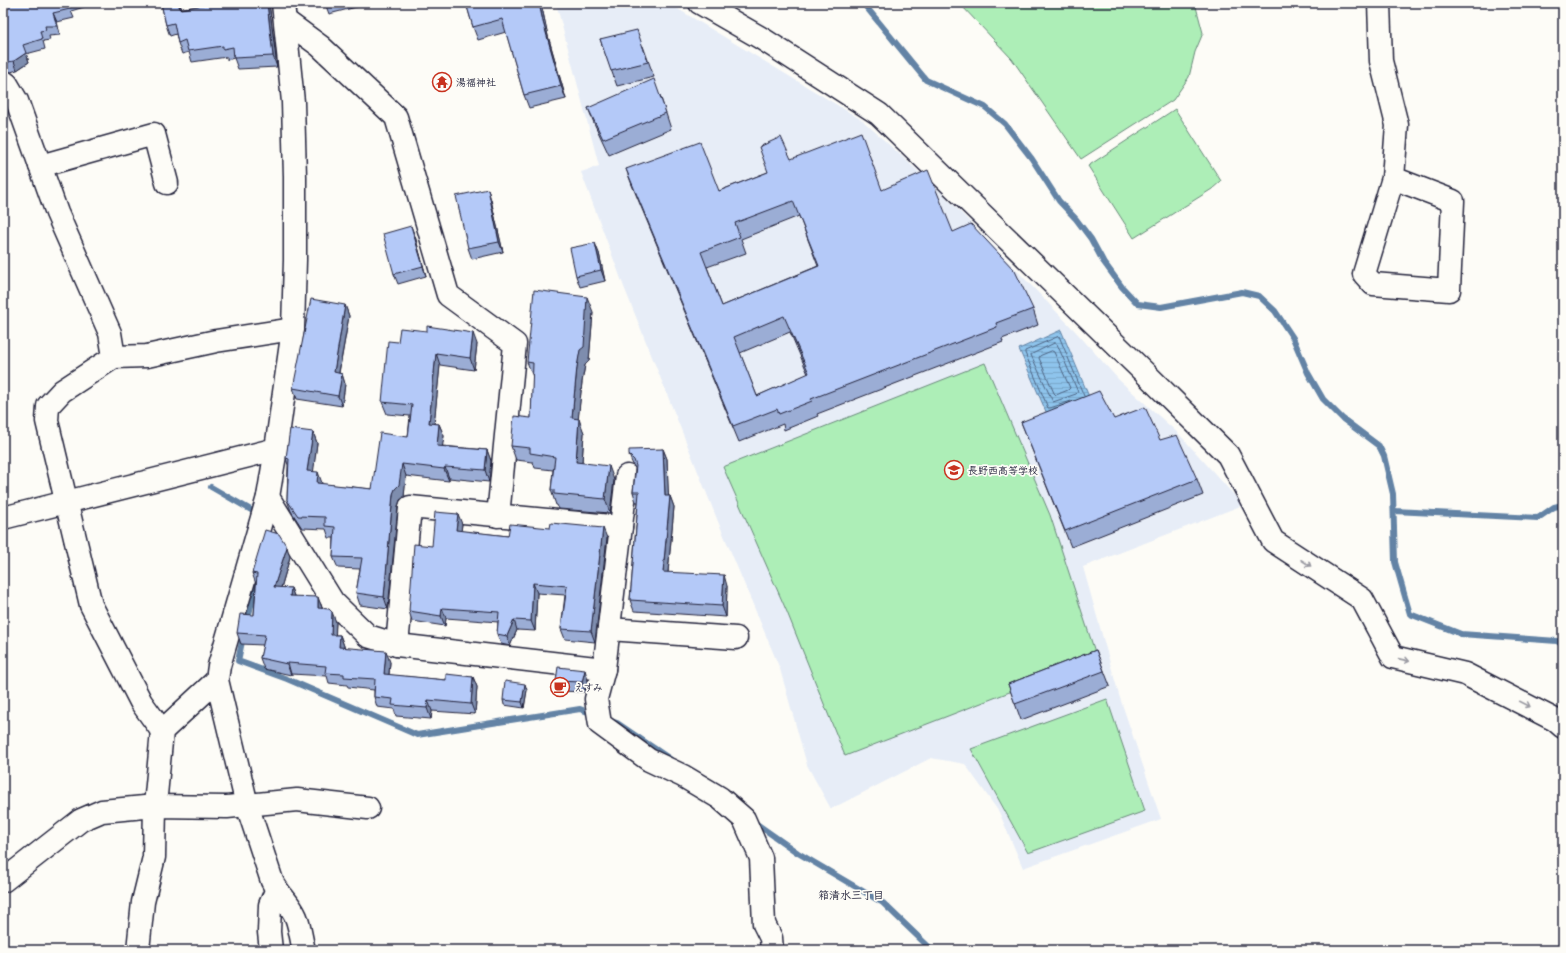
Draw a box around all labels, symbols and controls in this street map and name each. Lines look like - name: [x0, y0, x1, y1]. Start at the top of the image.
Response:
- temple icon: 湯福神社: [431, 71, 453, 93]
- place label: 湯福神社: [456, 76, 496, 89]
- school or university icon: 長野西高等学校: [943, 459, 965, 481]
- place label: 長野西高等学校: [968, 464, 1038, 477]
- one-way arrow: [1300, 559, 1312, 567]
- one-way arrow: [1397, 656, 1410, 664]
- cafe icon: えすみ: [549, 676, 571, 698]
- place label: えすみ: [574, 681, 603, 694]
- one-way arrow: [1519, 701, 1531, 709]
- district label: 箱清水三丁目: [818, 888, 884, 902]

